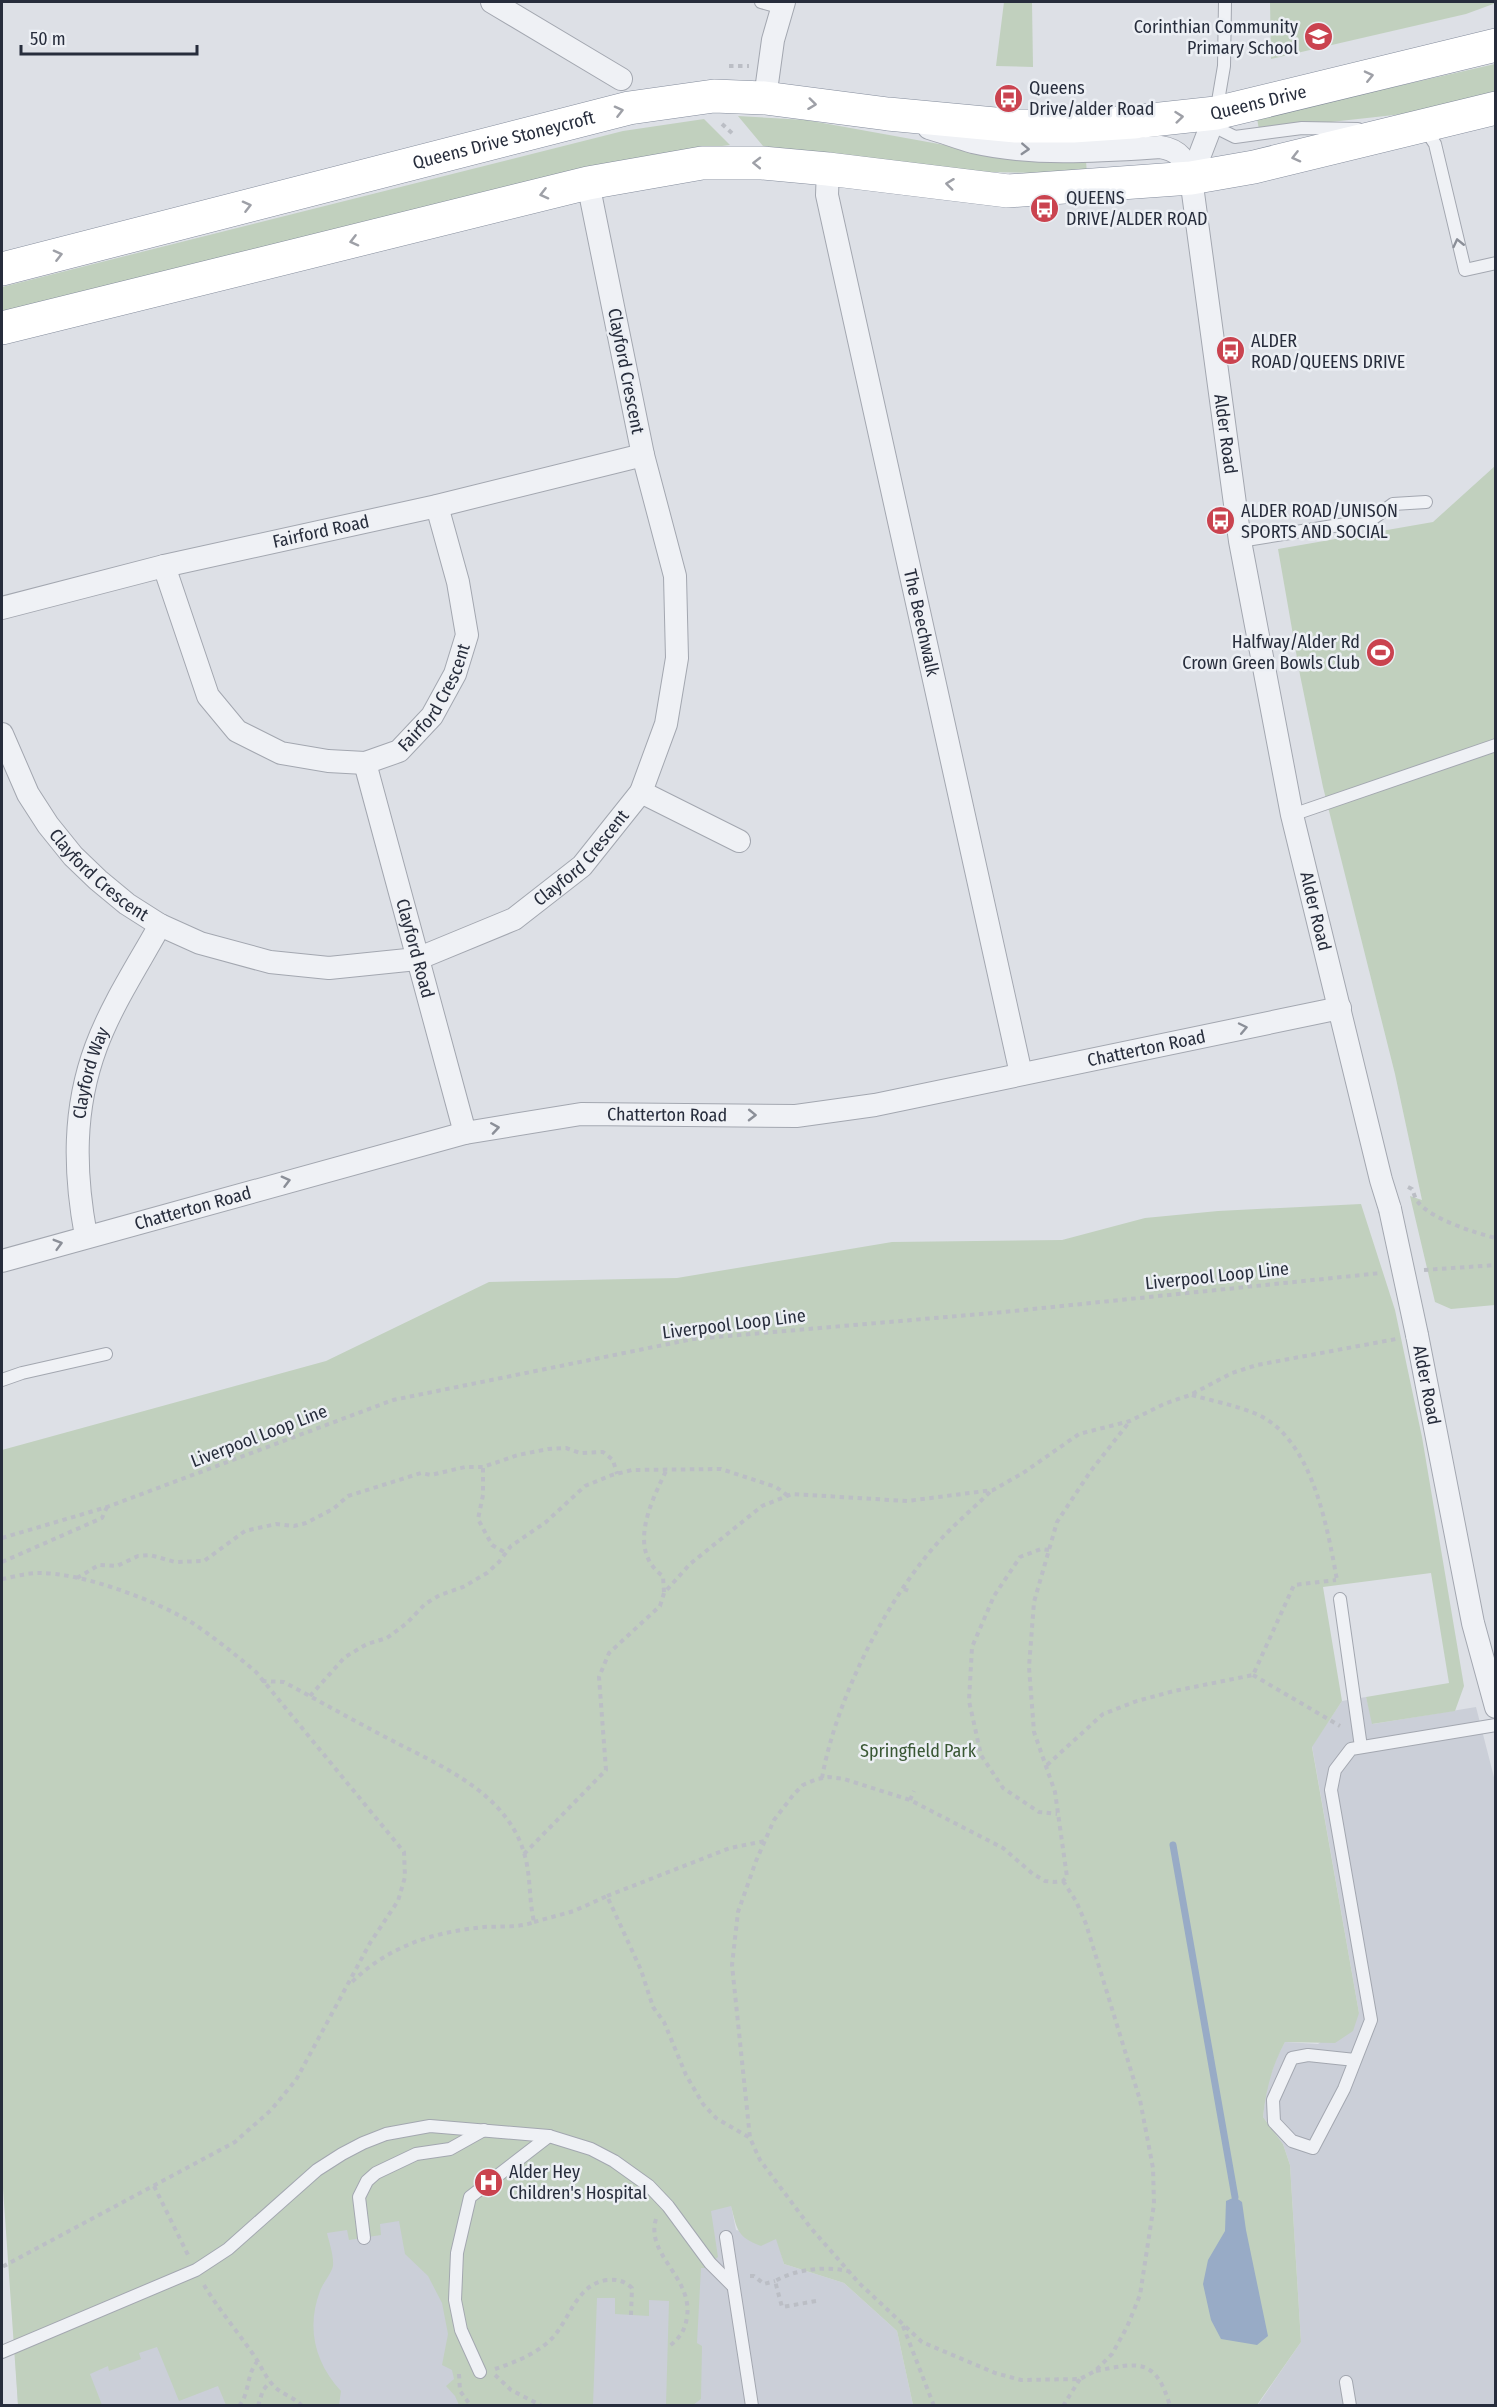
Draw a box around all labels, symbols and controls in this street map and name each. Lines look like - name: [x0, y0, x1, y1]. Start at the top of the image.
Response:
- place label: Corinthian Community Primary School: [1134, 16, 1298, 59]
- scale bar: [21, 18, 196, 56]
- school or university icon: Corinthian Community Primary School: [1303, 21, 1335, 53]
- text: 50 m: [30, 28, 66, 50]
- one-way arrow: [1364, 70, 1374, 83]
- place label: Queens Drive/alder Road: [1029, 77, 1154, 120]
- street label: Queens Drive: [1208, 80, 1309, 125]
- bus stop icon: Queens Drive/alder Road: [992, 82, 1024, 114]
- one-way arrow: [808, 97, 817, 110]
- one-way arrow: [614, 105, 624, 118]
- street label: Queens Drive Stoneycroft: [410, 106, 597, 174]
- one-way arrow: [1174, 111, 1183, 124]
- one-way arrow: [1021, 142, 1030, 155]
- one-way arrow: [1291, 149, 1301, 162]
- one-way arrow: [752, 157, 761, 169]
- one-way arrow: [946, 178, 955, 191]
- one-way arrow: [539, 187, 549, 199]
- place label: QUEENS DRIVE/ALDER ROAD: [1066, 187, 1208, 230]
- bus stop icon: QUEENS DRIVE/ALDER ROAD: [1029, 192, 1061, 224]
- one-way arrow: [241, 201, 252, 213]
- one-way arrow: [350, 233, 360, 246]
- one-way arrow: [1453, 239, 1466, 249]
- one-way arrow: [53, 249, 63, 262]
- street label: Clayford Crescent: [603, 306, 649, 436]
- place label: ALDER ROAD/QUEENS DRIVE: [1251, 330, 1405, 373]
- bus stop icon: ALDER ROAD/QUEENS DRIVE: [1214, 335, 1246, 367]
- street label: Alder Road: [1209, 393, 1242, 475]
- place label: ALDER ROAD/UNISON SPORTS AND SOCIAL: [1241, 500, 1398, 543]
- bus stop icon: ALDER ROAD/UNISON SPORTS AND SOCIAL: [1204, 505, 1236, 537]
- street label: Fairford Road: [271, 510, 371, 553]
- street label: The Beechwalk: [899, 567, 944, 679]
- place label: Halfway/Alder Rd Crown Green Bowls Club: [1182, 631, 1360, 674]
- sports icon: Halfway/Alder Rd Crown Green Bowls Club: [1365, 636, 1397, 668]
- street label: Fairford Crescent: [393, 641, 475, 756]
- street label: Clayford Crescent: [529, 805, 634, 911]
- street label: Clayford Crescent: [44, 824, 153, 926]
- street label: Alder Road: [1295, 870, 1336, 953]
- street label: Clayford Road: [391, 896, 439, 1000]
- one-way arrow: [1238, 1022, 1248, 1035]
- street label: Clayford Way: [68, 1024, 114, 1120]
- street label: Chatterton Road: [1085, 1025, 1208, 1071]
- street label: Chatterton Road: [607, 1103, 727, 1126]
- one-way arrow: [748, 1109, 757, 1121]
- one-way arrow: [490, 1122, 500, 1135]
- one-way arrow: [281, 1176, 291, 1189]
- street label: Chatterton Road: [132, 1182, 254, 1235]
- one-way arrow: [52, 1239, 63, 1251]
- street label: Liverpool Loop Line: [1144, 1258, 1290, 1294]
- street label: Liverpool Loop Line: [661, 1304, 807, 1344]
- street label: Alder Road: [1408, 1343, 1445, 1427]
- street label: Liverpool Loop Line: [188, 1400, 330, 1472]
- park label: Springfield Park: [860, 1740, 977, 1762]
- place label: Alder Hey Children's Hospital: [509, 2161, 647, 2204]
- hospital icon: Alder Hey Children's Hospital: [472, 2166, 504, 2198]

